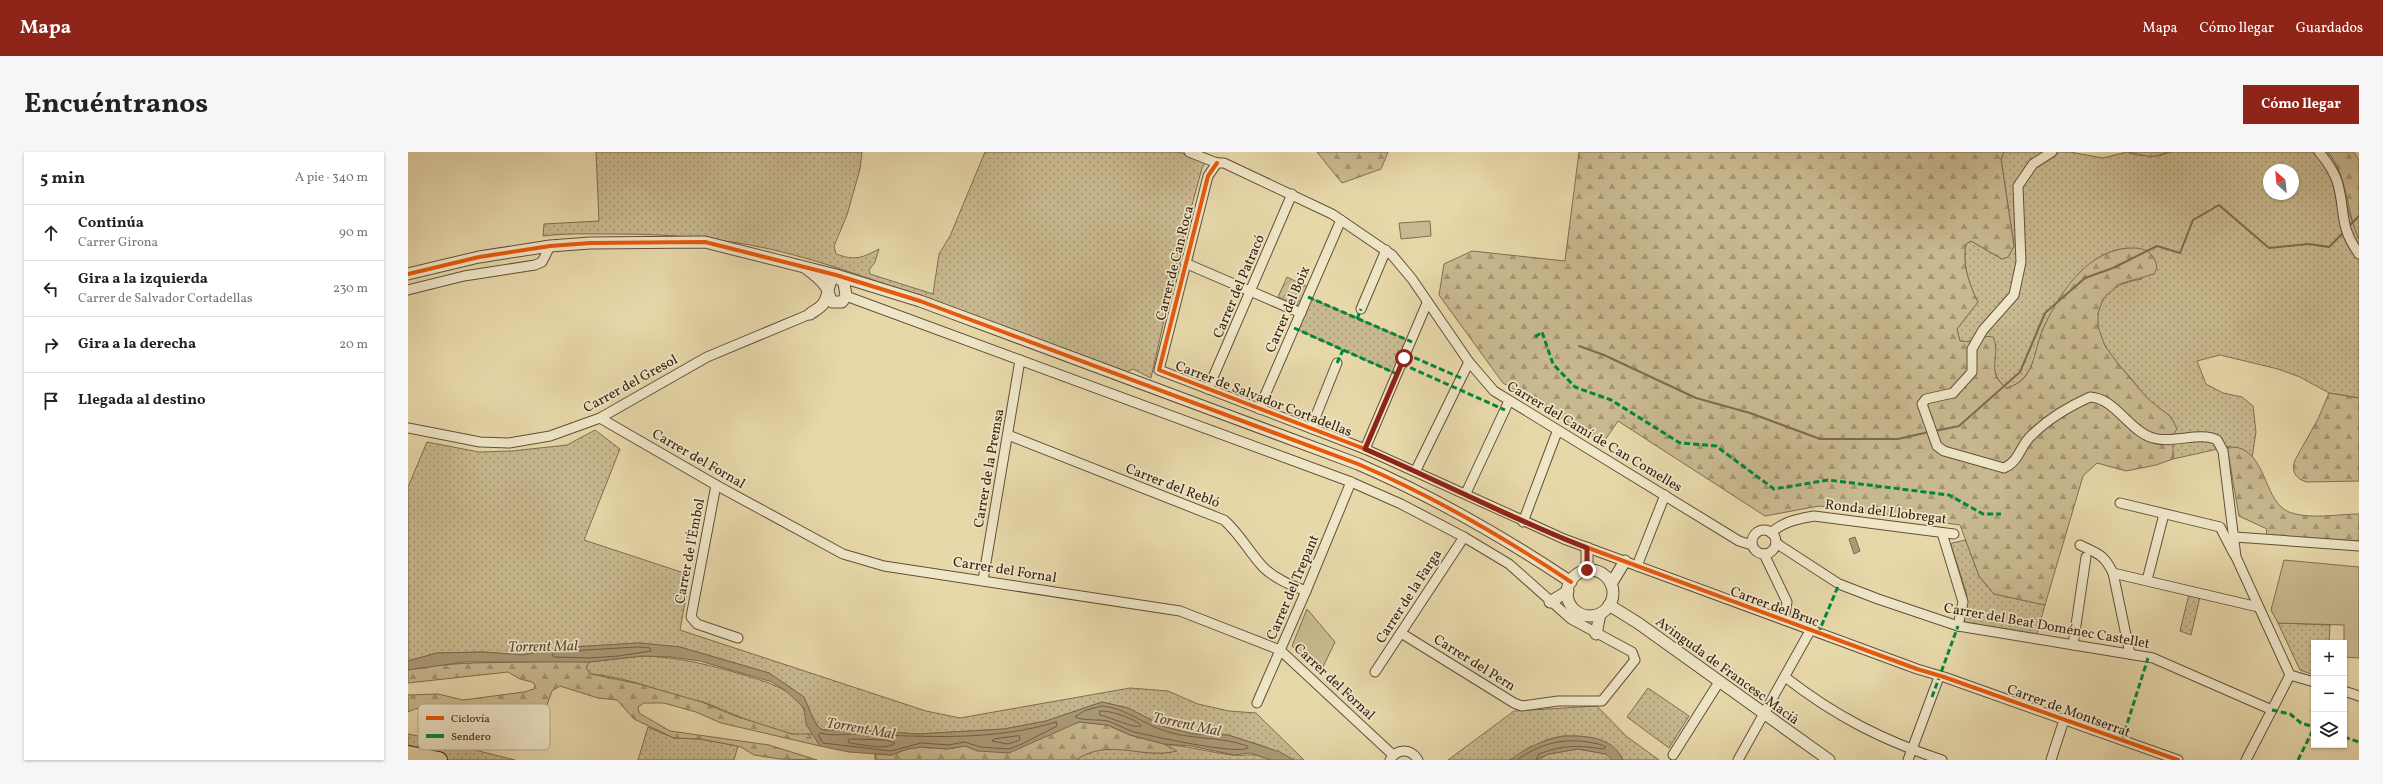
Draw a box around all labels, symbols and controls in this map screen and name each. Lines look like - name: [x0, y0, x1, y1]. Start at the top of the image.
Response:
- text: Mapa: [20, 15, 71, 41]
- text: Mapa: [2143, 19, 2178, 38]
- text: Cómo llegar: [2200, 19, 2274, 38]
- text: Guardados: [2296, 19, 2363, 38]
- text: Encuéntranos: [24, 85, 208, 124]
- button: Cómo llegar: [2243, 85, 2359, 124]
- north arrow: [2263, 164, 2299, 200]
- text: 5 min: [40, 167, 85, 190]
- text: A pie · 340 m: [295, 169, 368, 187]
- street label: Carrer de Can Roca: [1152, 204, 1199, 323]
- text: Continúa: [78, 213, 144, 234]
- icon: ahead: [40, 222, 62, 244]
- text: 90 m: [339, 224, 368, 242]
- street label: Carrer del Patracó: [1209, 232, 1270, 341]
- text: Carrer Girona: [78, 234, 158, 252]
- street label: Carrer del Boix: [1262, 263, 1315, 356]
- text: Gira a la izquierda: [78, 269, 208, 290]
- icon: left: [40, 278, 62, 300]
- text: 230 m: [333, 280, 368, 298]
- text: Carrer de Salvador Cortadellas: [78, 290, 253, 308]
- icon: right: [40, 334, 62, 356]
- text: Gira a la derecha: [78, 334, 196, 355]
- text: 20 m: [339, 336, 368, 354]
- route start: [1395, 349, 1413, 367]
- street label: Carrer del Gresol: [580, 351, 681, 418]
- street label: Carrer de Salvador Cortadellas: [1172, 357, 1355, 442]
- street label: Carrer del Camí de Can Comelles: [1503, 377, 1685, 497]
- icon: arrive: [40, 390, 62, 412]
- text: Llegada al destino: [78, 390, 206, 411]
- street label: Carrer de la Premsa: [970, 407, 1009, 529]
- street label: Carrer del Fornal: [648, 425, 748, 494]
- street label: Carrer del Rebló: [1122, 460, 1222, 513]
- street label: Ronda del Llobregat: [1824, 496, 1948, 529]
- street label: Carrer de l'Èmbol: [670, 497, 710, 606]
- street label: Carrer del Trepant: [1263, 532, 1324, 643]
- street label: Carrer de la Farga: [1372, 546, 1447, 648]
- street label: Carrer del Fornal: [952, 553, 1058, 588]
- route end: [1578, 561, 1596, 579]
- street label: Carrer del Bruc: [1727, 583, 1822, 632]
- street label: Carrer del Beat Doménec Castellet: [1942, 599, 2151, 654]
- street label: Avinguda de Francesc Macià: [1652, 613, 1803, 730]
- street label: Carrer del Pern: [1430, 630, 1519, 696]
- water label: Torrent Mal: [508, 636, 578, 659]
- street label: Carrer del Fornal: [1289, 639, 1379, 725]
- map controls: [2311, 640, 2347, 748]
- button: +: [2311, 640, 2347, 676]
- button: −: [2311, 676, 2347, 712]
- street label: Carrer de Montserrat: [2004, 680, 2133, 743]
- legend: [418, 704, 550, 750]
- water label: Torrent Mal: [1150, 708, 1223, 743]
- text: Ciclovía: [451, 712, 490, 727]
- button: layers: [2311, 712, 2347, 748]
- water label: Torrent Mal: [825, 713, 897, 746]
- text: Sendero: [451, 730, 491, 745]

